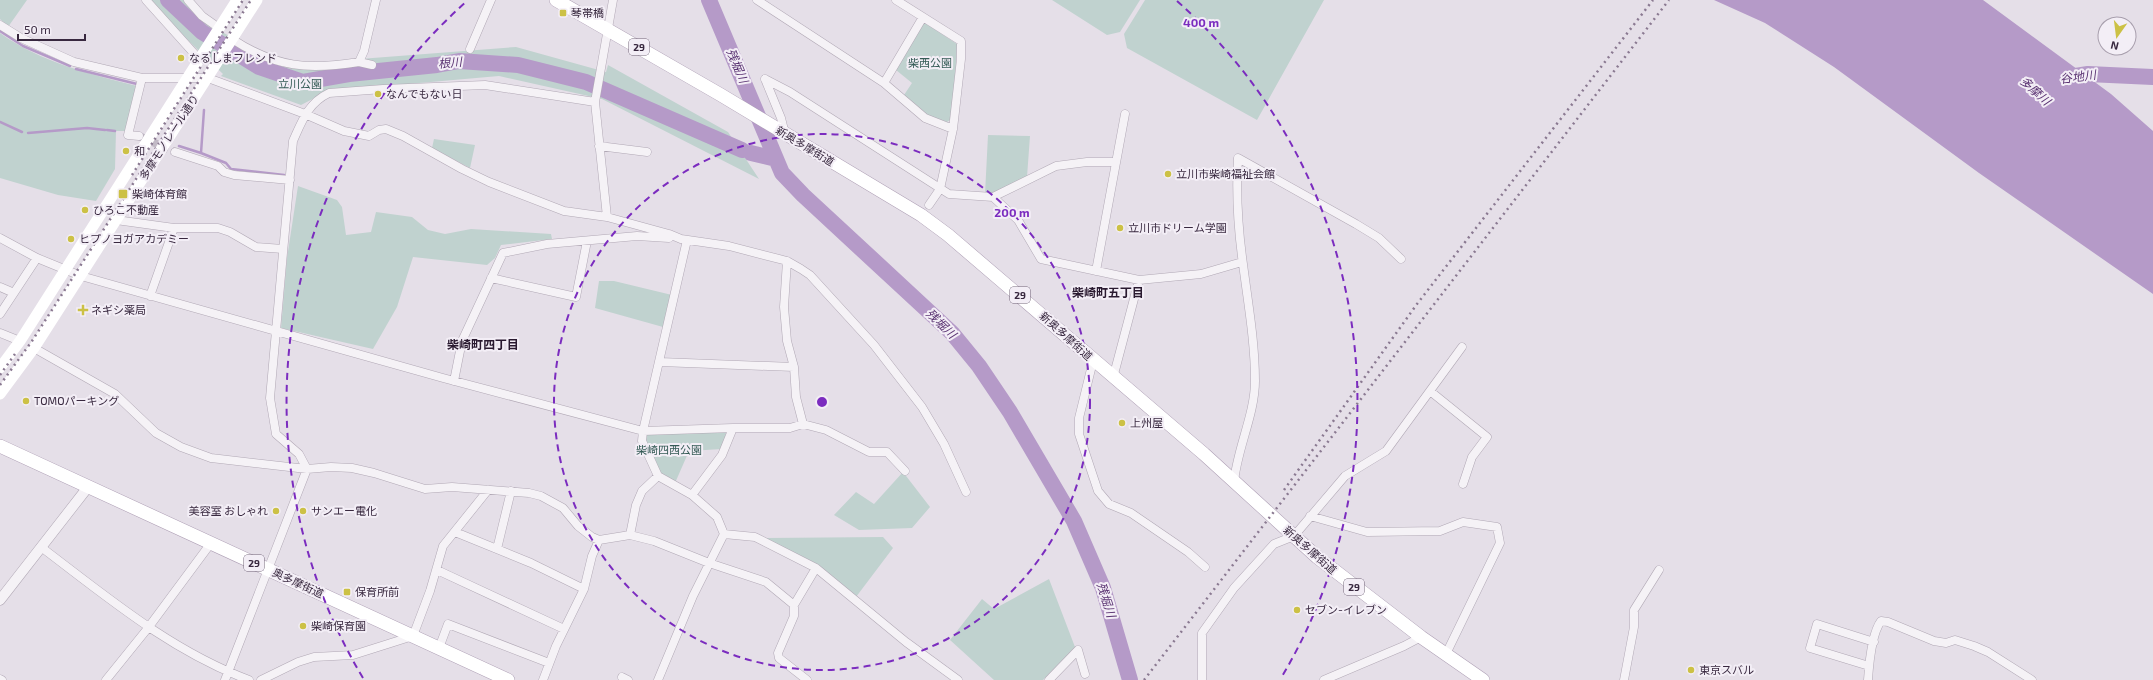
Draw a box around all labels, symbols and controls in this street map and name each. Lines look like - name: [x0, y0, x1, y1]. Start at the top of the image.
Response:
- place label: 琴帯橋: [571, 6, 604, 19]
- marker: 琴帯橋: [558, 8, 568, 18]
- text: 400 m: [1183, 15, 1219, 29]
- scale bar: [18, 16, 85, 42]
- north arrow: [2097, 16, 2137, 56]
- text: 50 m: [24, 22, 51, 36]
- road number: 29: [629, 39, 649, 55]
- text: N: [2109, 39, 2120, 53]
- water label: 残堀川: [724, 46, 752, 87]
- place label: なるしまフレンド: [189, 51, 277, 64]
- marker: なるしまフレンド: [176, 53, 186, 63]
- water label: 根川: [437, 54, 464, 70]
- park label: 柴西公園: [908, 56, 952, 69]
- water label: 谷地川: [2059, 67, 2099, 85]
- water label: 多摩川: [2018, 73, 2055, 109]
- park label: 立川公園: [278, 77, 322, 90]
- place label: なんでもない日: [386, 87, 462, 100]
- marker: なんでもない日: [373, 89, 383, 99]
- street label: 多摩モノレール通り: [136, 92, 201, 182]
- street label: 新奥多摩街道: [774, 123, 837, 168]
- place label: 和: [134, 144, 145, 157]
- marker: 和: [121, 146, 131, 156]
- place label: 立川市柴崎福祉会館: [1176, 167, 1275, 180]
- marker: 立川市柴崎福祉会館: [1163, 169, 1173, 179]
- place label: 柴崎体育館: [132, 187, 187, 200]
- marker: 柴崎体育館: [117, 188, 129, 200]
- place label: ひろこ不動産: [93, 203, 159, 216]
- marker: ひろこ不動産: [80, 205, 90, 215]
- text: 200 m: [994, 205, 1030, 219]
- place label: 立川市ドリーム学園: [1128, 221, 1227, 234]
- marker: 立川市ドリーム学園: [1115, 223, 1125, 233]
- place label: ヒプノヨガアカデミー: [79, 232, 189, 245]
- marker: ヒプノヨガアカデミー: [66, 234, 76, 244]
- district label: 柴崎町五丁目: [1072, 285, 1144, 299]
- road number: 29: [1010, 287, 1030, 303]
- place label: ネギシ薬局: [91, 303, 146, 316]
- marker: ネギシ薬局: [78, 305, 88, 315]
- water label: 残堀川: [924, 306, 961, 342]
- street label: 新奥多摩街道: [1037, 309, 1095, 363]
- district label: 柴崎町四丁目: [447, 337, 519, 351]
- place label: TOMOパーキング: [34, 394, 119, 407]
- centre of rings: [815, 395, 829, 409]
- marker: TOMOパーキング: [21, 396, 31, 406]
- place label: 上州屋: [1130, 416, 1163, 429]
- marker: 上州屋: [1117, 418, 1127, 428]
- park label: 柴崎四西公園: [636, 443, 702, 456]
- place label: 美容室 おしゃれ: [189, 504, 268, 517]
- place label: サンエー電化: [311, 504, 377, 517]
- marker: 美容室 おしゃれ: [271, 506, 281, 516]
- marker: サンエー電化: [298, 506, 308, 516]
- street label: 新奥多摩街道: [1281, 523, 1339, 576]
- road number: 29: [244, 555, 264, 571]
- street label: 奥多摩街道: [271, 565, 326, 600]
- road number: 29: [1344, 579, 1364, 595]
- water label: 残堀川: [1095, 580, 1120, 621]
- place label: 保育所前: [355, 585, 399, 598]
- marker: 保育所前: [342, 587, 352, 597]
- place label: セブン-イレブン: [1305, 603, 1387, 616]
- marker: セブン-イレブン: [1292, 605, 1302, 615]
- place label: 柴崎保育園: [311, 619, 366, 632]
- marker: 柴崎保育園: [298, 621, 308, 631]
- place label: 東京スバル: [1699, 663, 1754, 676]
- marker: 東京スバル: [1686, 665, 1696, 675]

